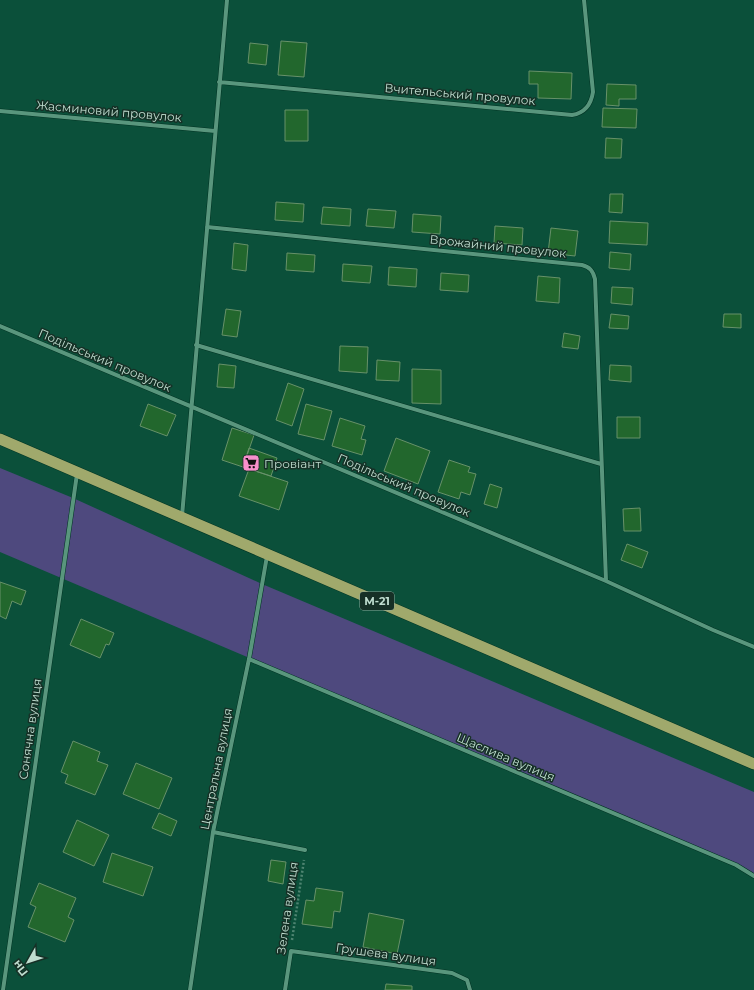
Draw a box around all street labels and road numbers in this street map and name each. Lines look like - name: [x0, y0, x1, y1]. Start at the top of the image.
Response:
- street label: Вчительський провулок: [384, 80, 536, 108]
- street label: Жасминовий провулок: [36, 97, 182, 125]
- street label: Врожайний провулок: [429, 231, 567, 261]
- street label: Подільський провулок: [36, 325, 174, 395]
- street label: Подільський провулок: [335, 450, 473, 520]
- road number: М-21: [360, 592, 394, 610]
- street label: Сонячна вулиця: [15, 678, 45, 780]
- street label: Центральна вулиця: [197, 707, 235, 831]
- street label: Щаслива вулиця: [455, 730, 557, 784]
- street label: Зелена вулиця: [273, 861, 301, 955]
- street label: Грушева вулиця: [335, 940, 437, 968]

